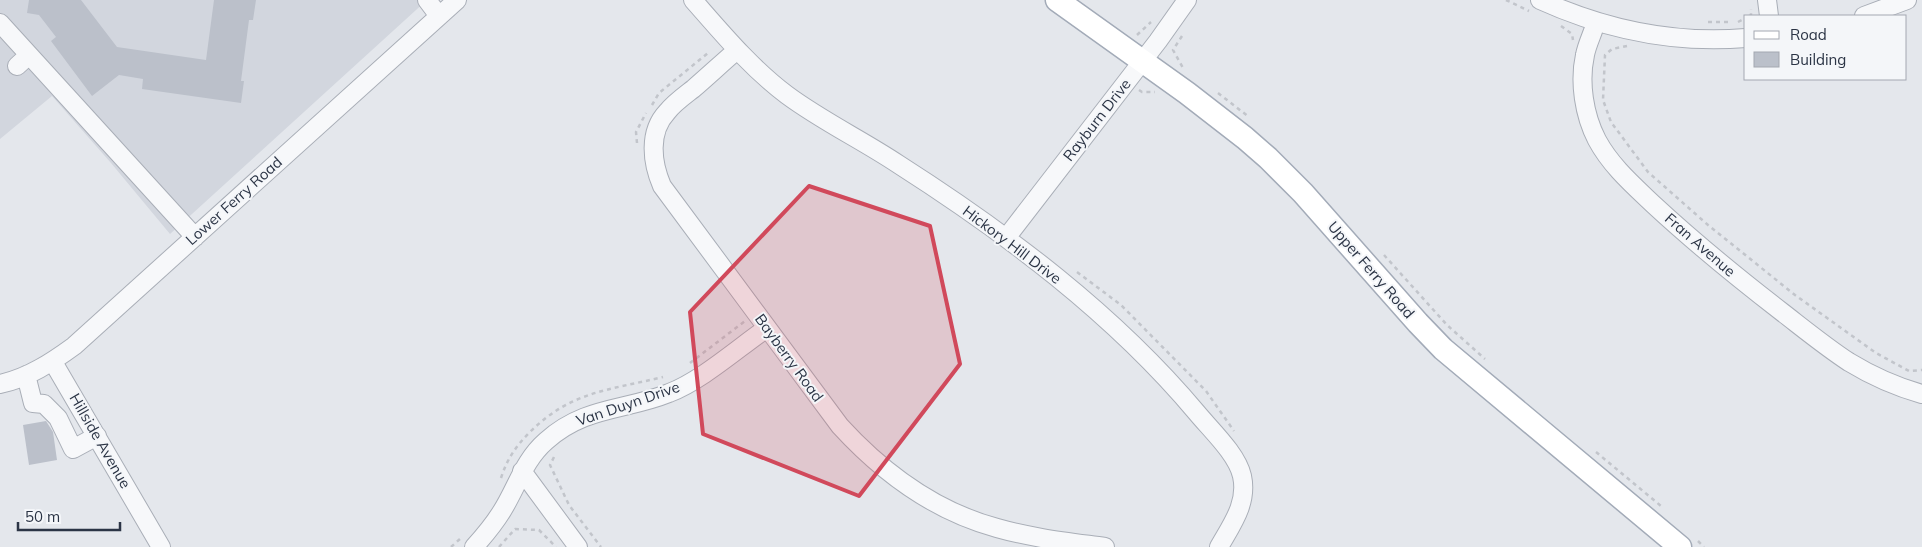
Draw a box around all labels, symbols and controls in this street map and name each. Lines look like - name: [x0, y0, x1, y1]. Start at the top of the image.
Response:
- legend: [1744, 15, 1907, 80]
- text: Road: [1790, 25, 1827, 44]
- text: Building: [1790, 50, 1846, 69]
- street label: Rayburn Drive: [1059, 75, 1135, 165]
- street label: Lower Ferry Road: [181, 152, 286, 249]
- street label: Hickory Hill Drive: [959, 201, 1065, 288]
- street label: Fran Avenue: [1661, 209, 1740, 281]
- street label: Upper Ferry Road: [1324, 217, 1419, 322]
- street label: Bayberry Road: [751, 310, 828, 405]
- street label: Van Duyn Drive: [574, 377, 682, 430]
- street label: Hillside Avenue: [66, 390, 135, 492]
- scale bar: [18, 500, 120, 532]
- text: 50 m: [25, 507, 60, 526]

